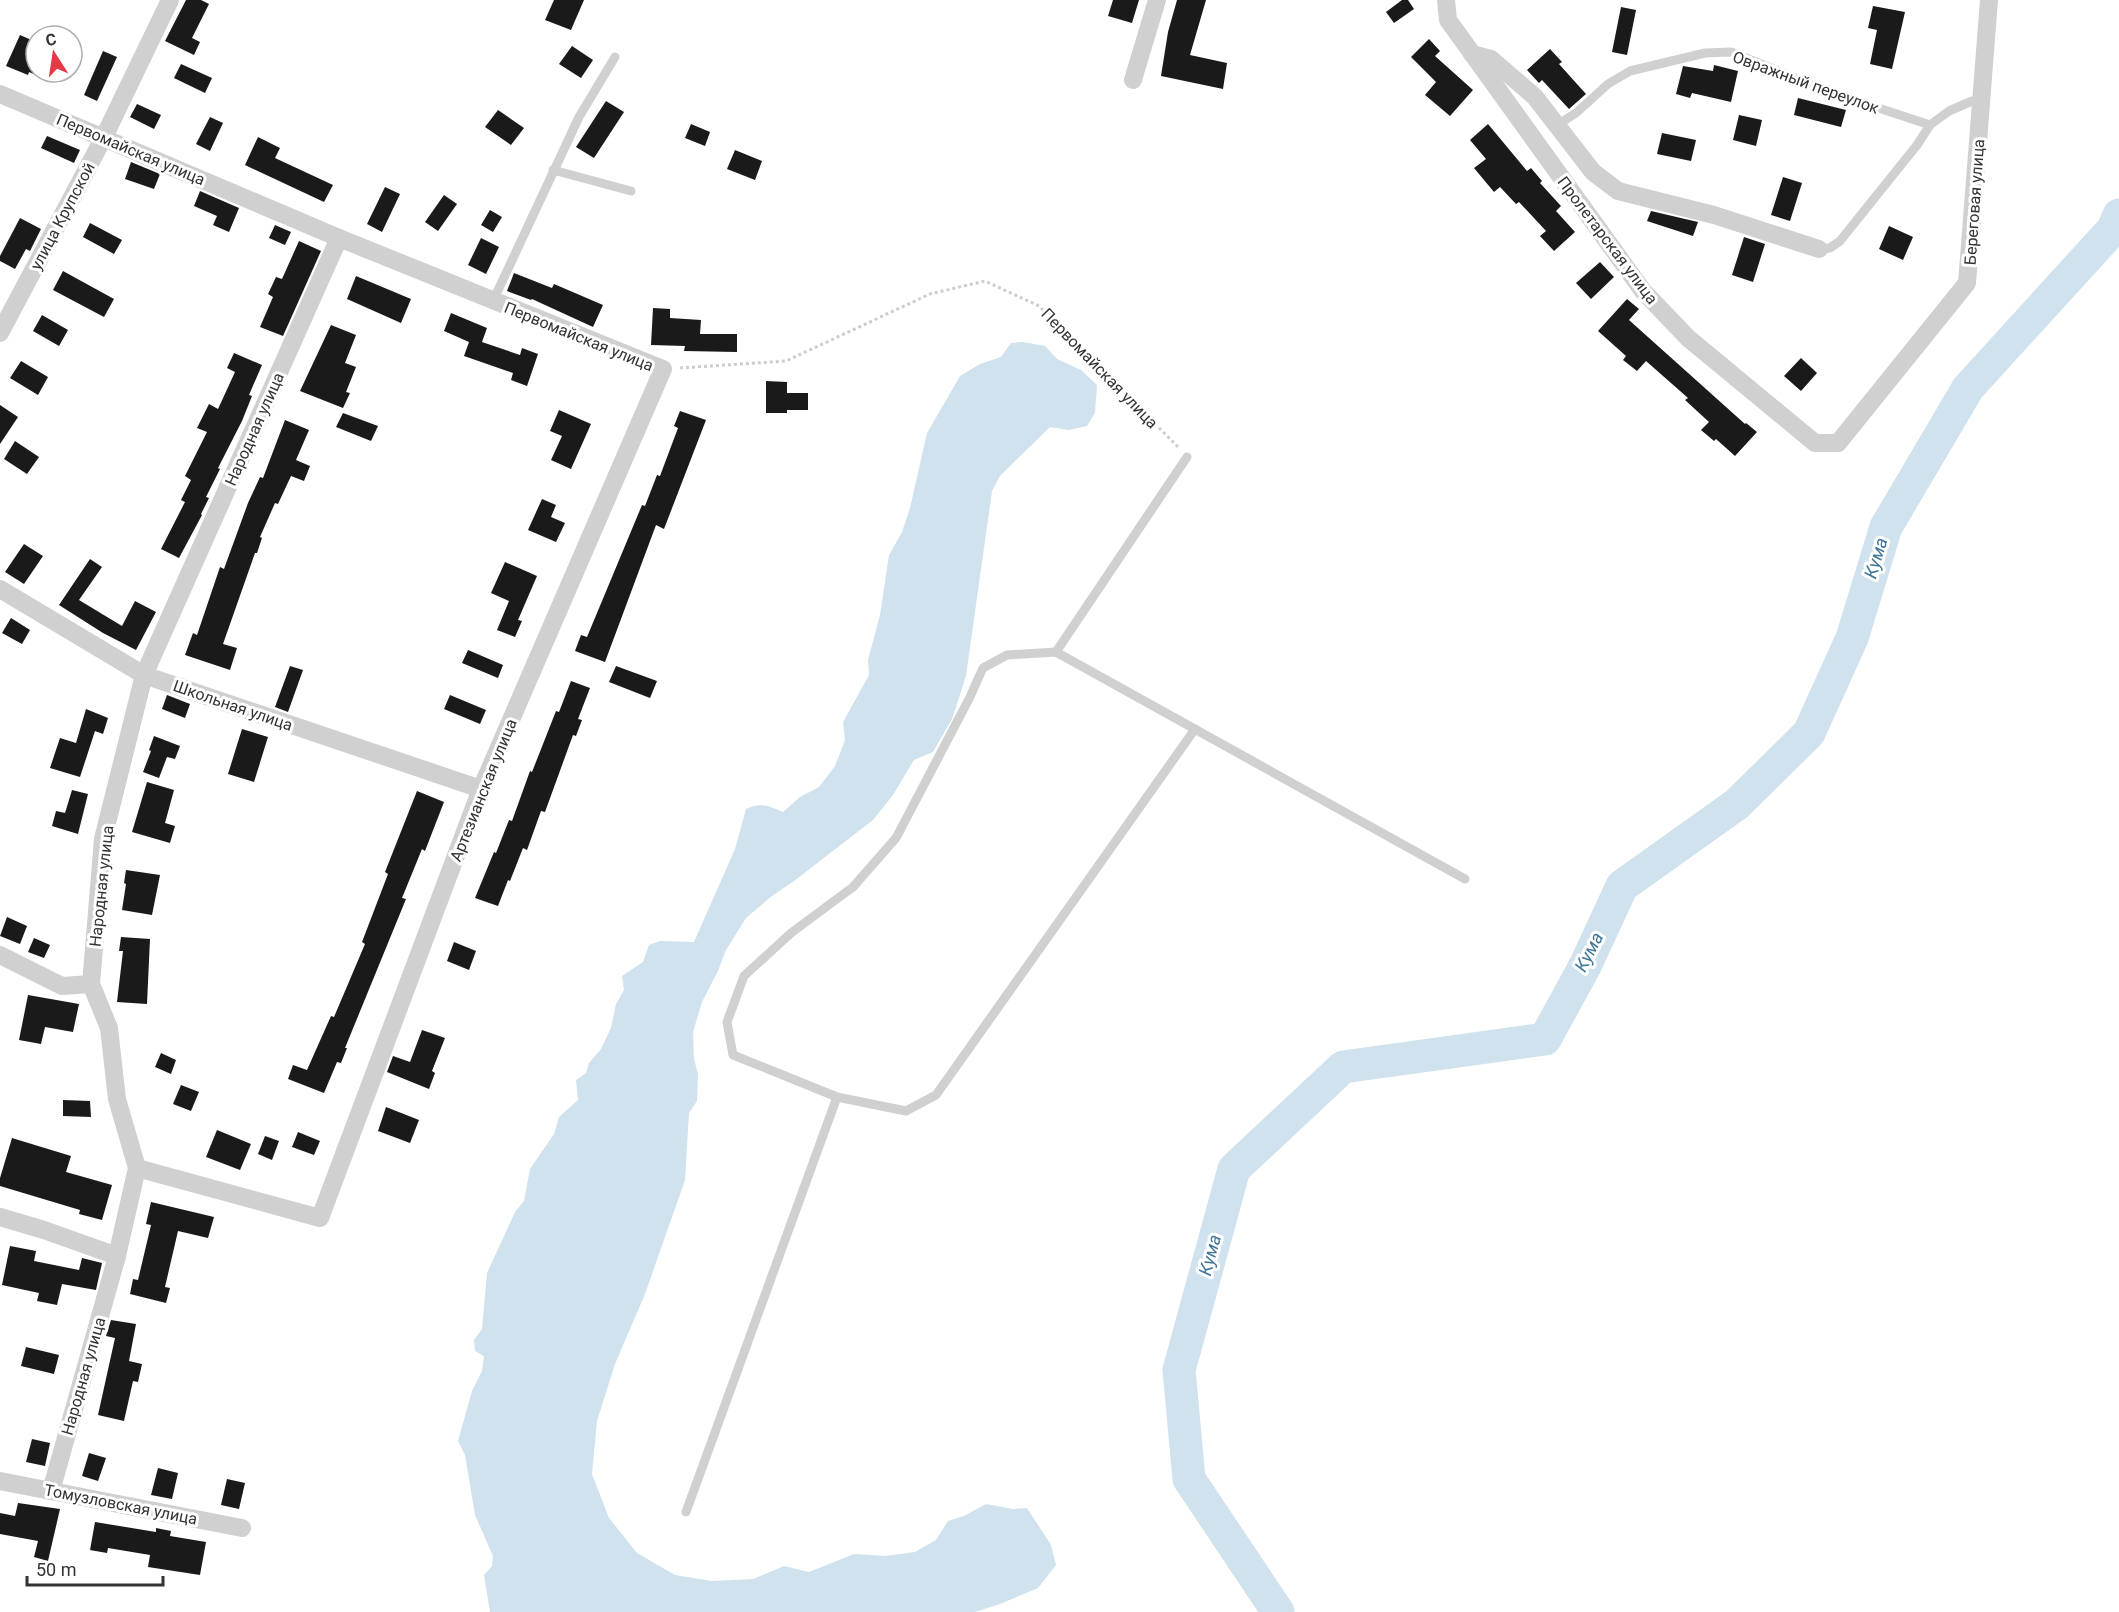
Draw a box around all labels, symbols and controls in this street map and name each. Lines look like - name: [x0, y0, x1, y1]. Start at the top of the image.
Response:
- north arrow: [24, 24, 84, 84]
- text: С: [44, 29, 58, 50]
- street label: Овражный переулок: [1730, 47, 1882, 118]
- street label: Первомайская улица: [54, 110, 208, 189]
- street label: Береговая улица: [1961, 138, 1988, 266]
- street label: улица Крупской: [26, 159, 99, 273]
- street label: Пролетарская улица: [1553, 173, 1662, 308]
- street label: Первомайская улица: [501, 298, 656, 375]
- street label: Первомайская улица: [1037, 304, 1162, 432]
- street label: Народная улица: [221, 370, 288, 489]
- water label: Кума: [1859, 535, 1892, 581]
- street label: Школьная улица: [171, 676, 295, 735]
- street label: Артезианская улица: [446, 716, 521, 864]
- street label: Народная улица: [86, 824, 117, 948]
- water label: Кума: [1570, 928, 1607, 975]
- water label: Кума: [1194, 1232, 1225, 1278]
- street label: Народная улица: [58, 1315, 109, 1437]
- street label: Томузловская улица: [43, 1480, 199, 1529]
- scale bar: [27, 1549, 164, 1587]
- text: 50 m: [36, 1559, 76, 1580]

